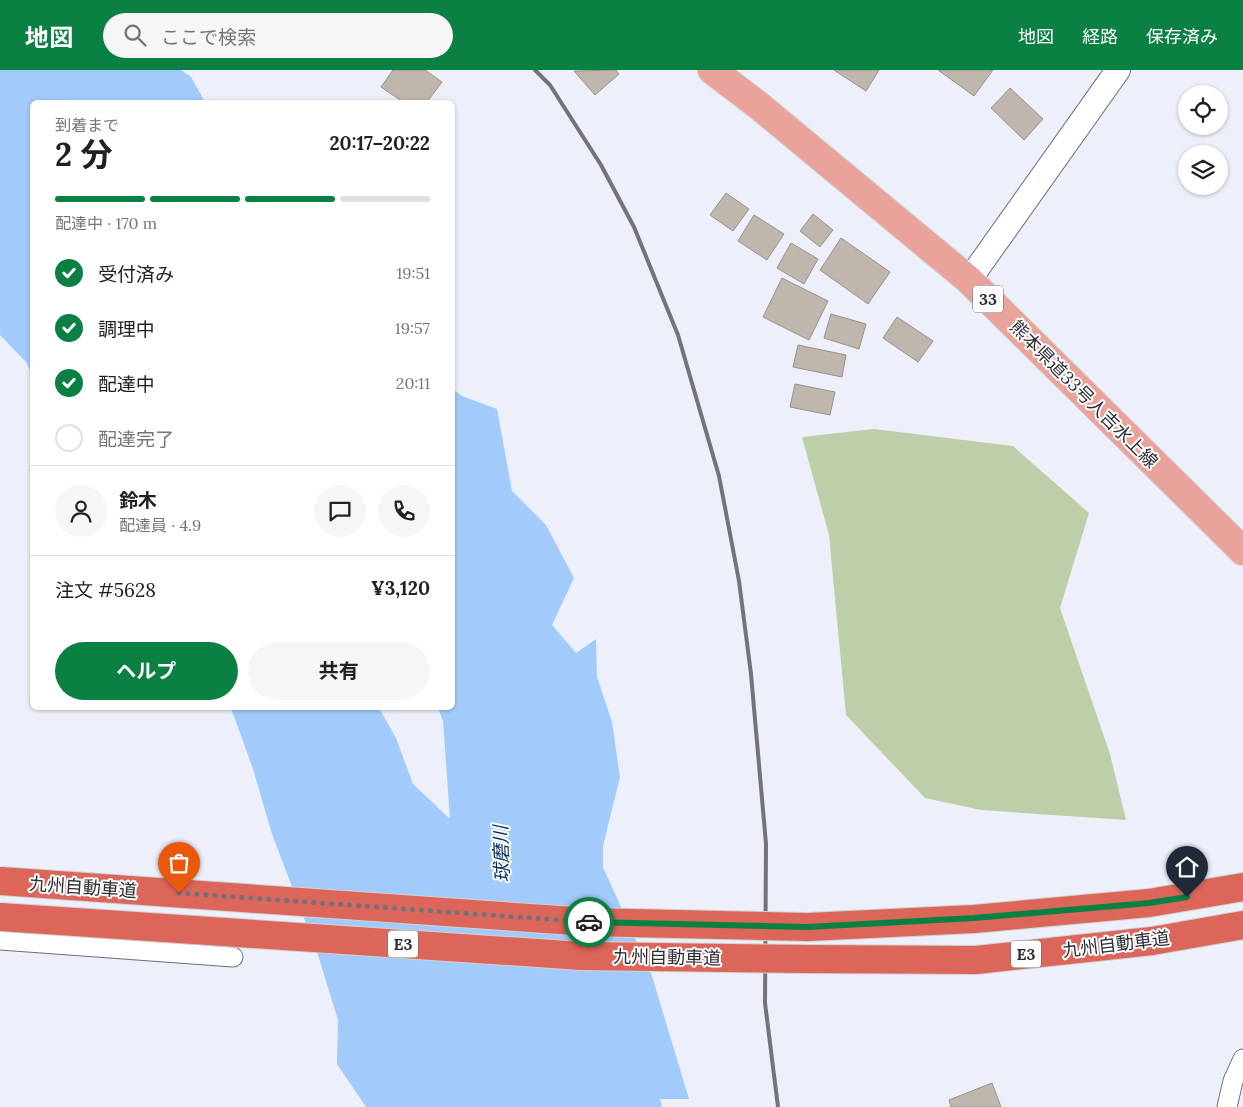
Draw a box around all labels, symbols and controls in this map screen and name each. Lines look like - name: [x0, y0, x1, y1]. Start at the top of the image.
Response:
- search box: [103, 13, 453, 58]
- icon: search: [121, 21, 149, 49]
- text: 地図: [25, 22, 73, 53]
- text: ここで検索: [161, 25, 256, 49]
- text: 地図: [1018, 25, 1054, 48]
- text: 経路: [1082, 25, 1118, 48]
- text: 保存済み: [1146, 25, 1218, 48]
- map controls: [1178, 85, 1228, 195]
- button: locate: [1178, 85, 1228, 135]
- text: 到着まで: [55, 115, 119, 135]
- text: 20:17–20:22: [329, 131, 430, 155]
- text: 2 分: [55, 134, 112, 175]
- button: layers: [1178, 145, 1228, 195]
- text: 配達中 · 170 m: [55, 213, 157, 233]
- icon: check: [55, 259, 83, 287]
- text: 受付済み: [98, 262, 174, 286]
- text: 19:51: [396, 263, 430, 283]
- road number: 33: [973, 285, 1003, 312]
- icon: check: [55, 314, 83, 342]
- street label: 熊本県道33号人吉水上線: [1005, 315, 1163, 473]
- text: 調理中: [98, 317, 155, 341]
- text: 19:57: [395, 318, 430, 338]
- icon: check: [55, 369, 83, 397]
- text: 配達中: [98, 372, 155, 396]
- text: 20:11: [396, 373, 430, 393]
- text: 配達完了: [98, 427, 174, 451]
- button: person: [55, 485, 107, 537]
- button: chat: [314, 485, 366, 537]
- button: phone: [378, 485, 430, 537]
- text: 鈴木: [119, 488, 157, 512]
- text: 配達員 · 4.9: [119, 515, 201, 535]
- text: ¥3,120: [371, 576, 430, 600]
- text: 注文 #5628: [55, 578, 156, 602]
- button: ヘルプ: [55, 642, 238, 700]
- button: 共有: [248, 642, 430, 700]
- water label: 球磨川: [488, 823, 514, 883]
- pin: [158, 842, 200, 893]
- pin: [1166, 846, 1208, 897]
- icon: bag: [165, 849, 193, 877]
- icon: home: [1173, 853, 1201, 881]
- street label: 九州自動車道: [28, 872, 138, 902]
- courier: [564, 897, 614, 947]
- icon: car: [575, 908, 603, 936]
- street label: 九州自動車道: [1061, 926, 1171, 962]
- road number: E3: [388, 931, 418, 958]
- road number: E3: [1011, 941, 1041, 968]
- street label: 九州自動車道: [613, 945, 721, 969]

